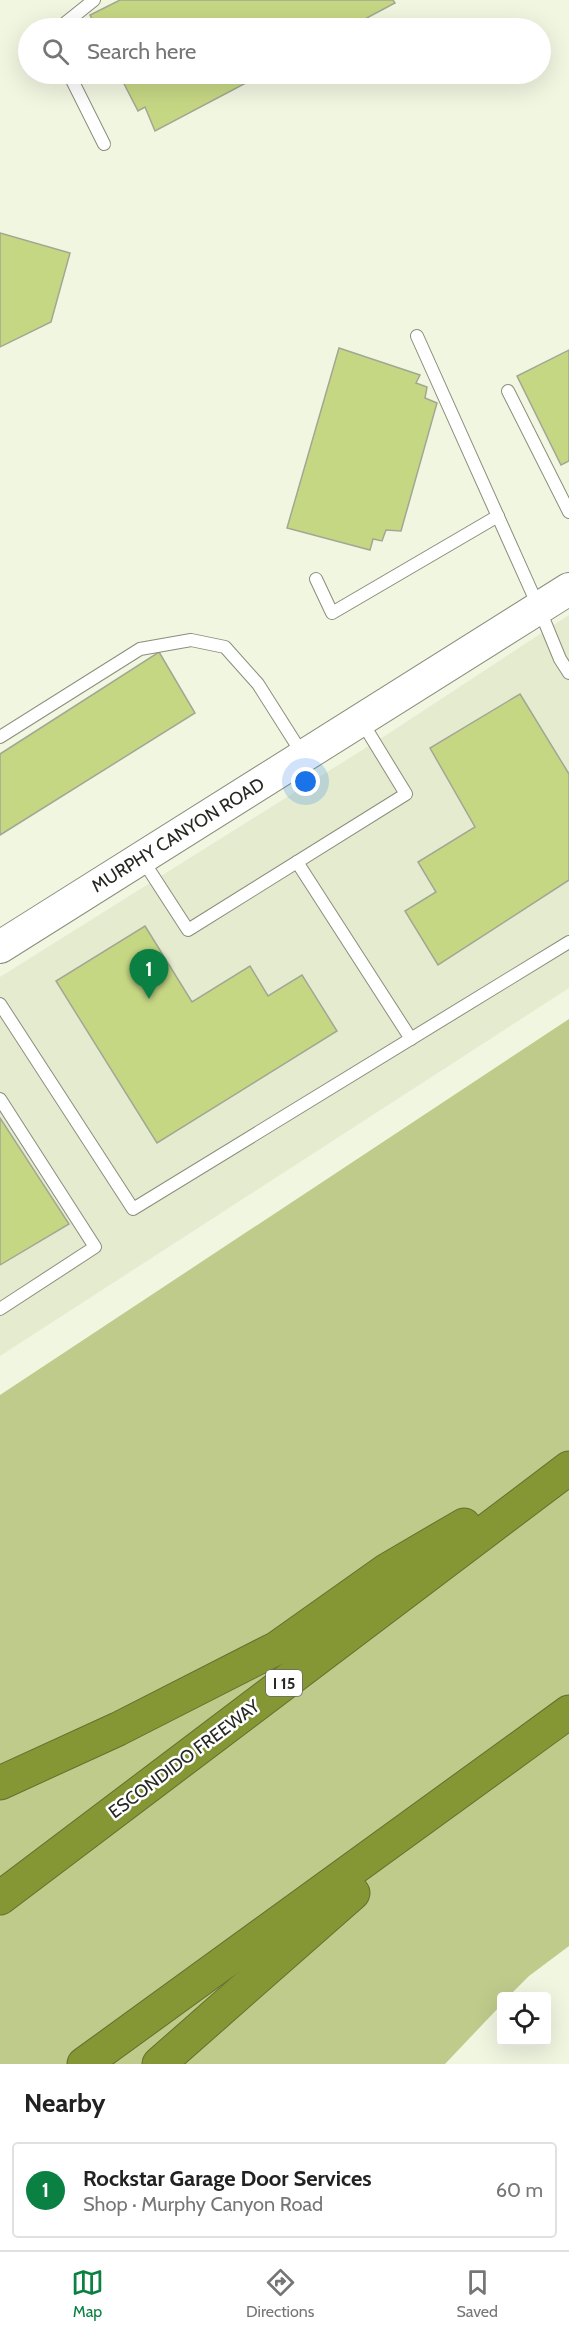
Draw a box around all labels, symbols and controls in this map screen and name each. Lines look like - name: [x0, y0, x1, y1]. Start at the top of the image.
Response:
- search box: [18, 18, 551, 84]
- icon: search: [39, 35, 72, 68]
- text: Search here: [87, 38, 196, 65]
- your location: [291, 767, 320, 796]
- street label: MURPHY CANYON ROAD: [88, 773, 268, 897]
- pin: 1: [130, 950, 168, 999]
- road number: I 15: [266, 1670, 302, 1696]
- street label: ESCONDIDO FREEWAY: [104, 1695, 264, 1823]
- map controls: [497, 1992, 551, 2046]
- button: locate: [497, 1992, 551, 2046]
- text: Nearby: [24, 2087, 105, 2119]
- text: Rockstar Garage Door Services: [83, 2165, 372, 2192]
- text: 1: [42, 2178, 49, 2202]
- text: 60 m: [496, 2178, 543, 2202]
- text: Shop · Murphy Canyon Road: [83, 2192, 323, 2216]
- tab: Map: [71, 2266, 104, 2321]
- tab: Directions: [246, 2266, 314, 2321]
- tab: Saved: [456, 2266, 498, 2321]

